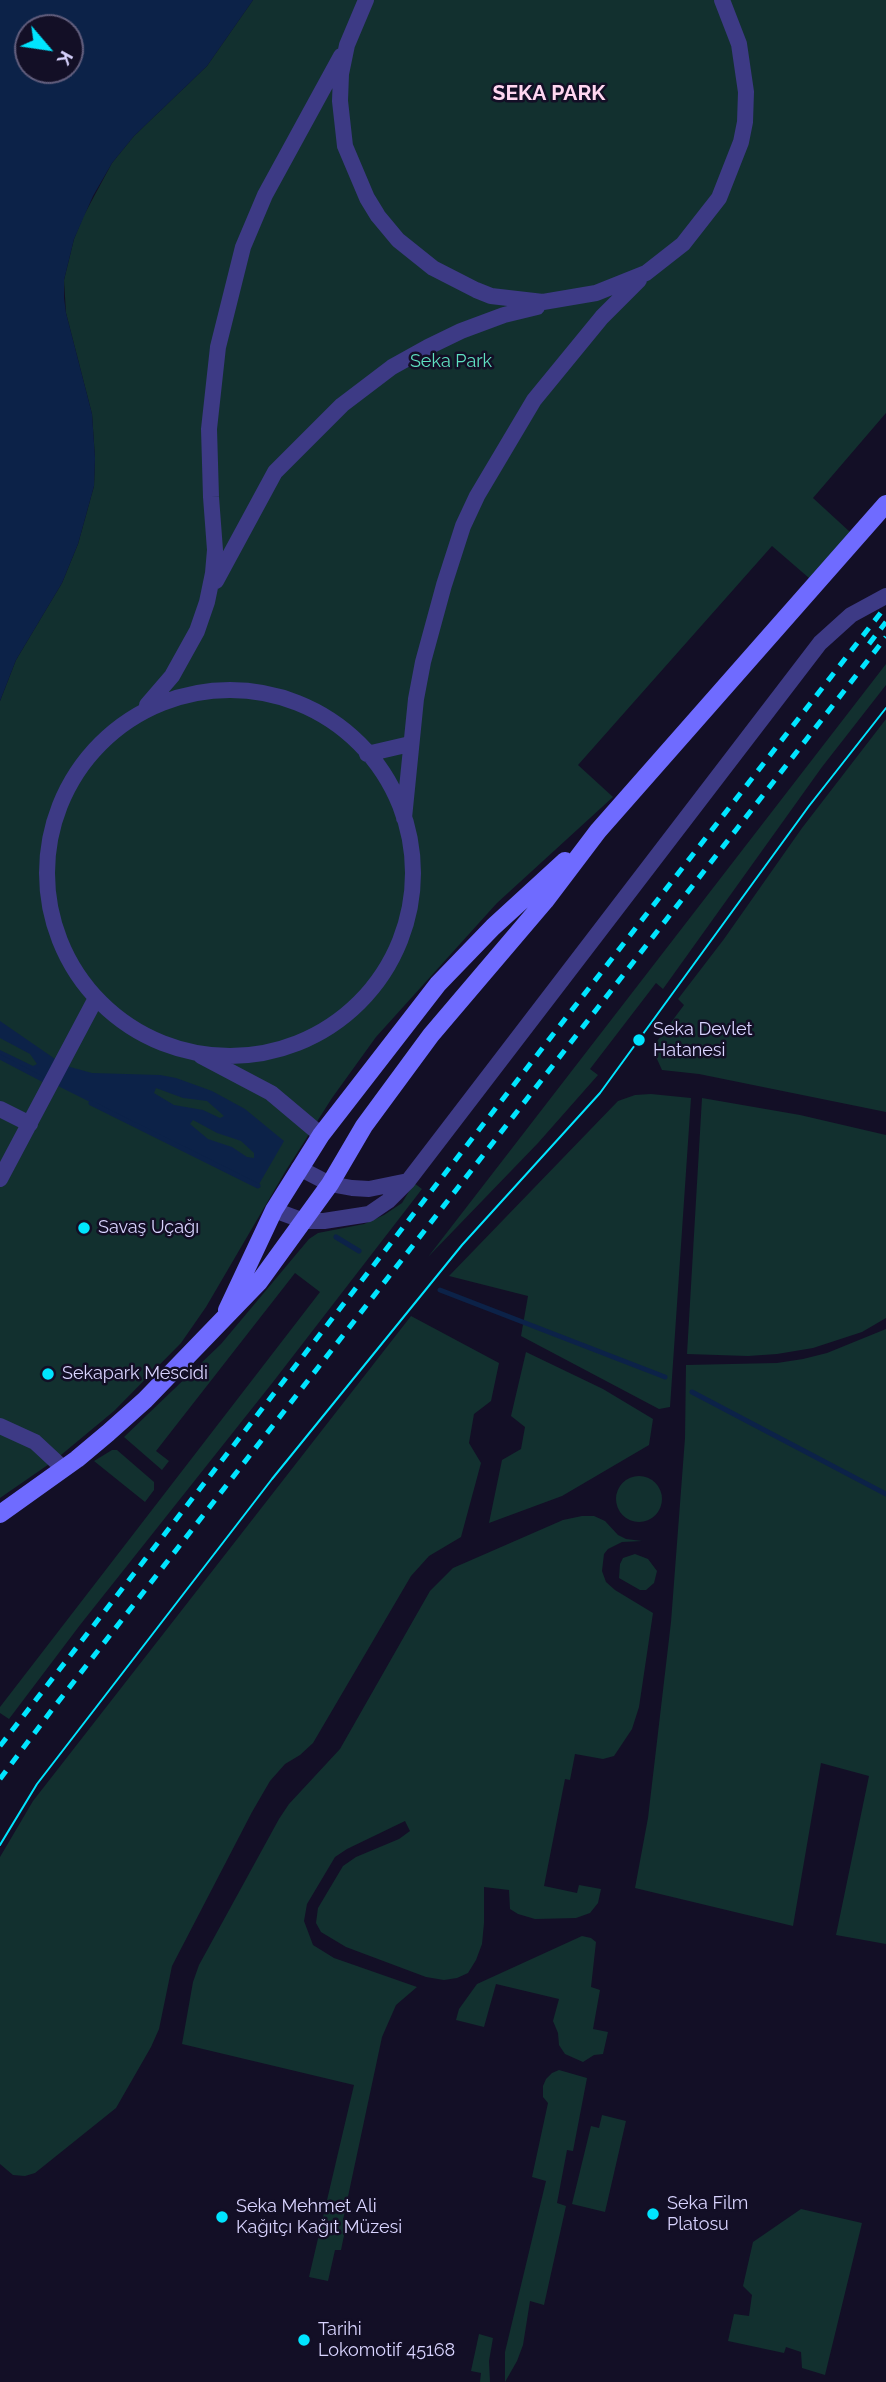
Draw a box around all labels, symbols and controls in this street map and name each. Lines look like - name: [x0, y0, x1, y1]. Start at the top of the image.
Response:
- north arrow: [14, 14, 84, 84]
- text: K: [53, 47, 78, 69]
- district label: SEKA PARK: [493, 81, 605, 107]
- park label: Seka Park: [410, 351, 492, 373]
- place label: Seka Devlet Hatanesi: [653, 1019, 753, 1062]
- marker: Seka Devlet Hatanesi: [631, 1032, 647, 1048]
- place label: Savaş Uçağı: [98, 1217, 199, 1239]
- marker: Savaş Uçağı: [76, 1220, 92, 1236]
- place label: Sekapark Mescidi: [62, 1363, 208, 1385]
- marker: Sekapark Mescidi: [40, 1366, 56, 1382]
- place label: Seka Film Platosu: [667, 2193, 748, 2236]
- place label: Seka Mehmet Ali Kağıtçı Kağıt Müzesi: [236, 2196, 402, 2238]
- marker: Seka Film Platosu: [645, 2206, 661, 2222]
- marker: Seka Mehmet Ali Kağıtçı Kağıt Müzesi: [214, 2209, 230, 2225]
- place label: Tarihi Lokomotif 45168: [318, 2319, 455, 2362]
- marker: Tarihi Lokomotif 45168: [296, 2332, 312, 2348]

